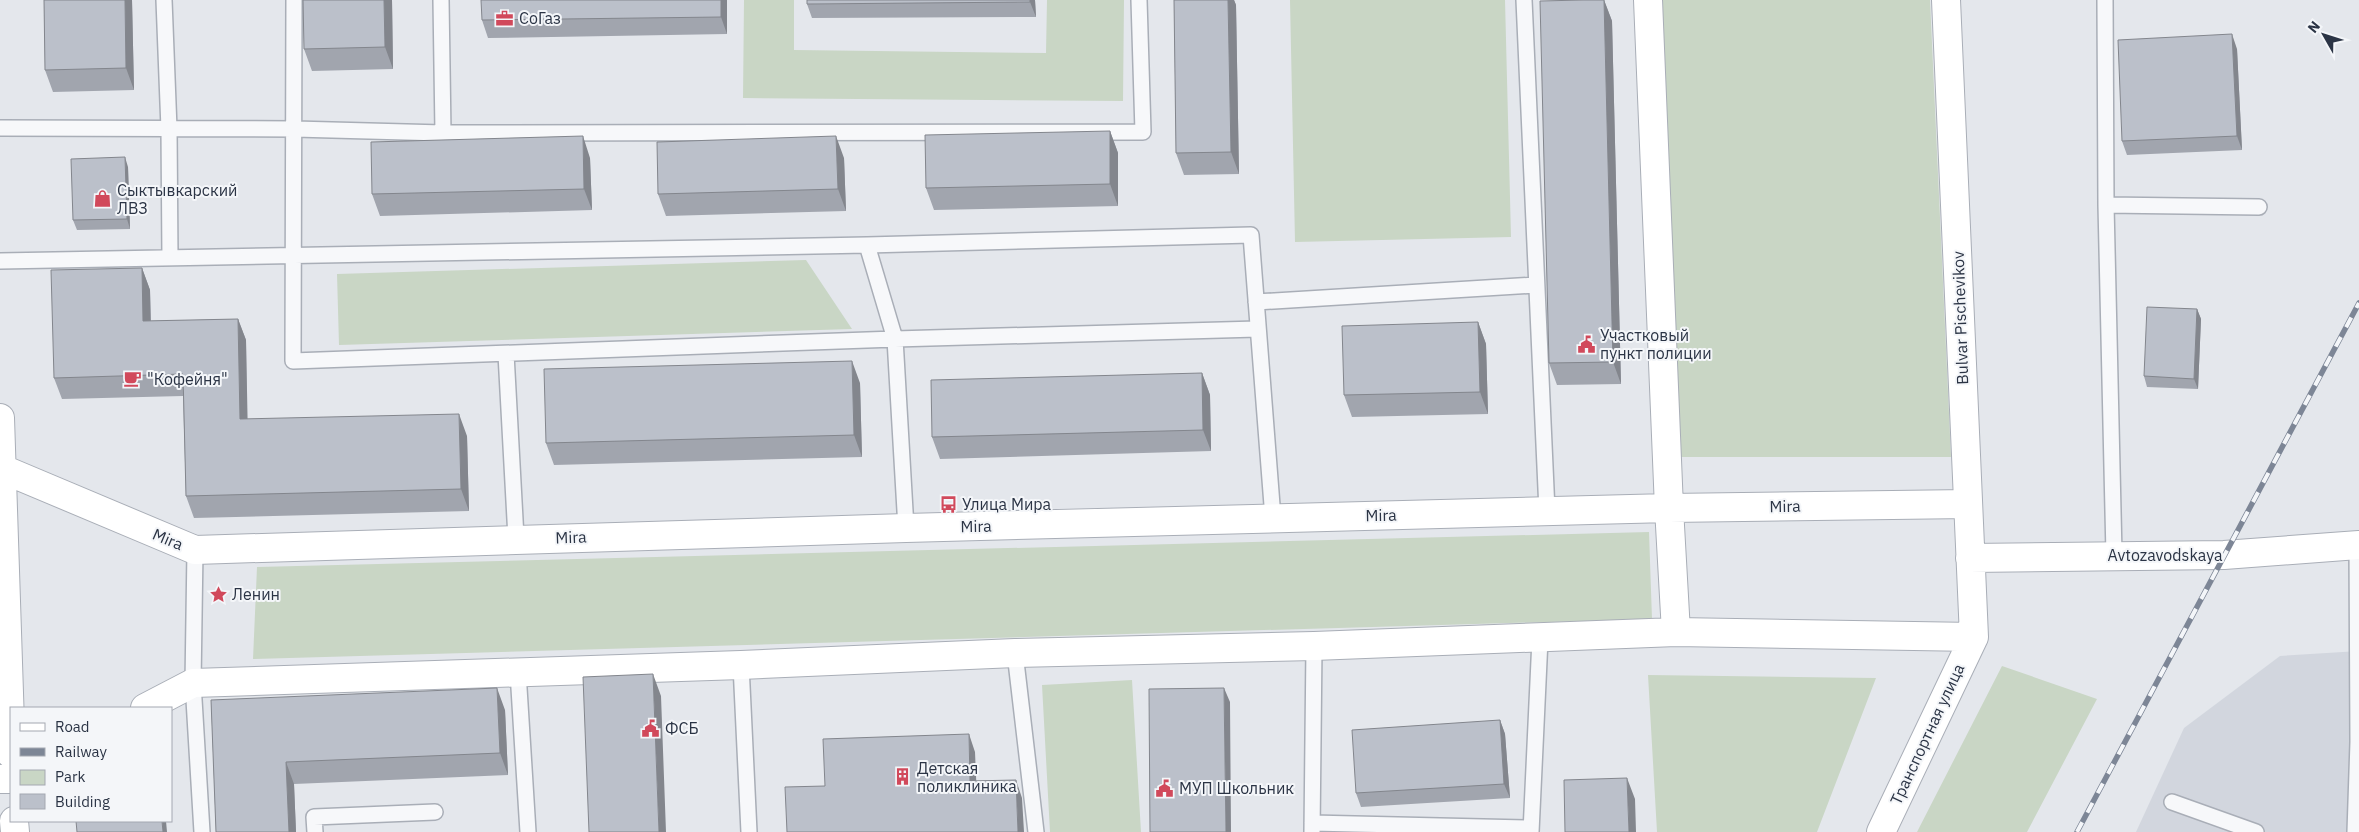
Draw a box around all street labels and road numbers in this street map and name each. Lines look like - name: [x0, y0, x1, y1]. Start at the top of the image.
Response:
- street label: Bulvar Pischevikov: [1948, 251, 1972, 385]
- street label: Mira: [1769, 496, 1801, 516]
- street label: Mira: [1365, 505, 1397, 525]
- street label: Mira: [960, 516, 992, 536]
- street label: Mira: [150, 524, 187, 555]
- street label: Mira: [555, 526, 587, 548]
- street label: Avtozavodskaya: [2107, 545, 2223, 565]
- street label: Транспортная улица: [1886, 660, 1969, 808]

